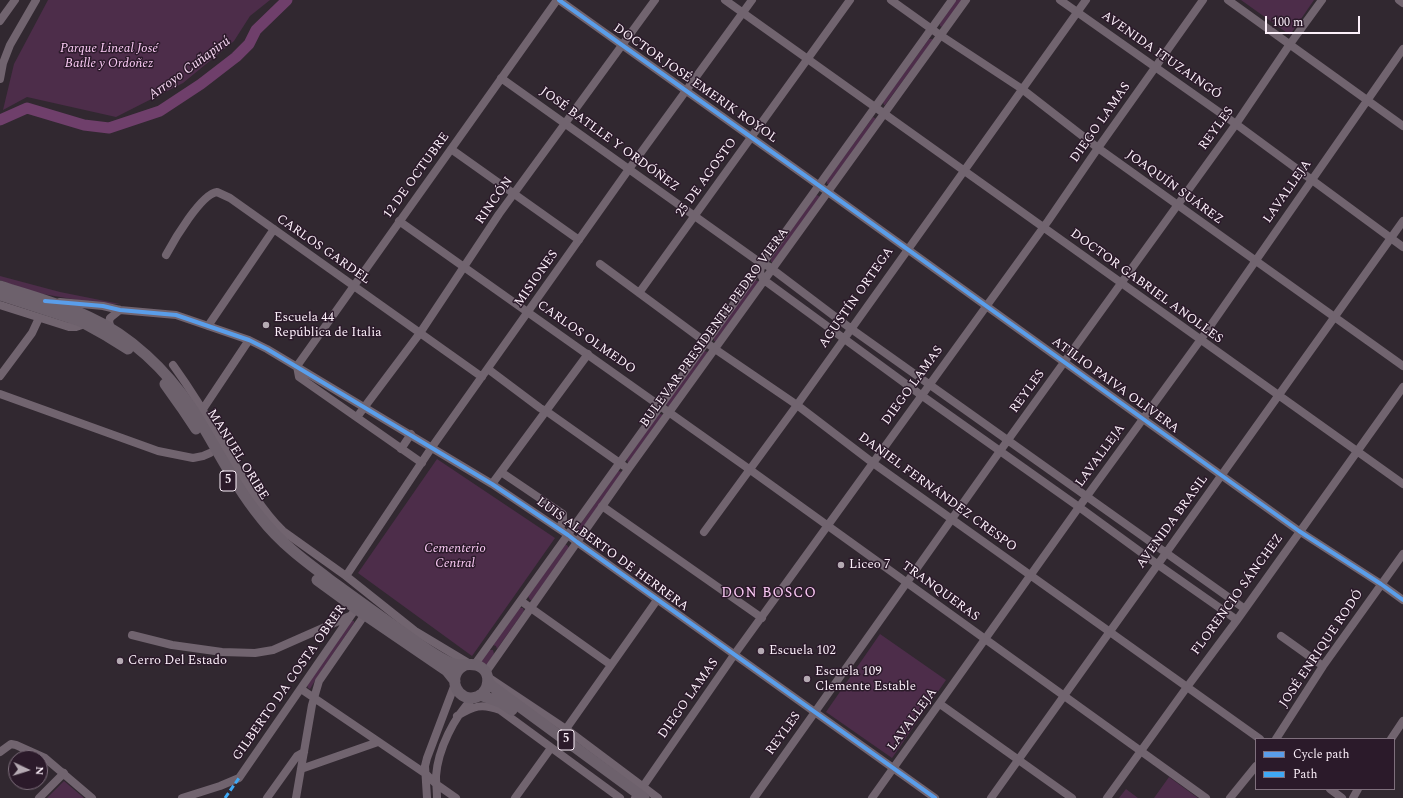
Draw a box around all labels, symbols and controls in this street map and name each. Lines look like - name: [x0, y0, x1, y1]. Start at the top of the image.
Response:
- scale bar: [1267, 8, 1362, 34]
- street label: AVENIDA ITUZAINGÓ: [1098, 9, 1224, 103]
- text: 100 m: [1272, 13, 1303, 32]
- street label: DOCTOR JOSÉ EMERIK ROYOL: [610, 21, 780, 147]
- water label: Arroyo Cuñapirú: [146, 34, 234, 104]
- park label: Parque Lineal José Batlle y Ordoñez: [60, 41, 158, 72]
- street label: DIEGO LAMAS: [1068, 80, 1134, 166]
- street label: JOSÉ BATLLE Y ORDÓÑEZ: [536, 84, 682, 196]
- street label: REYLES: [1196, 104, 1238, 154]
- street label: 12 DE OCTUBRE: [380, 130, 454, 222]
- street label: 25 DE AGOSTO: [673, 135, 741, 221]
- street label: JOAQUÍN SUÁREZ: [1122, 148, 1226, 228]
- street label: LAVALLEJA: [1260, 157, 1316, 227]
- street label: RINCÓN: [473, 174, 517, 228]
- street label: CARLOS GARDEL: [273, 212, 373, 288]
- street label: BULEVAR PRESIDENTE PEDRO VIERA: [637, 225, 793, 431]
- street label: DOCTOR GABRIEL ANOLLES: [1067, 226, 1225, 348]
- street label: AGUSTÍN ORTEGA: [816, 244, 898, 352]
- street label: MISIONES: [512, 248, 562, 310]
- street label: CARLOS OLMEDO: [534, 298, 638, 378]
- place label: Escuela 44 República de Italia: [274, 310, 382, 341]
- marker: Escuela 44 República de Italia: [261, 320, 271, 330]
- street label: ATILIO PAIVA OLIVERA: [1048, 334, 1182, 438]
- street label: DIEGO LAMAS: [879, 343, 947, 429]
- street label: REYLES: [1007, 367, 1049, 417]
- street label: MANUEL ORIBE: [203, 407, 271, 503]
- street label: LAVALLEJA: [1073, 422, 1129, 490]
- street label: DANIEL FERNÁNDEZ CRESPO: [855, 430, 1019, 556]
- road number: 5: [220, 471, 236, 491]
- street label: AVENIDA BRASIL: [1134, 472, 1212, 572]
- street label: LUIS ALBERTO DE HERRERA: [533, 495, 691, 615]
- street label: FLORENCIO SÁNCHEZ: [1189, 531, 1287, 659]
- park label: Cementerio Central: [424, 541, 486, 572]
- place label: Liceo 7: [849, 557, 891, 573]
- street label: TRANQUERAS: [898, 559, 982, 625]
- marker: Liceo 7: [836, 560, 846, 570]
- district label: DON BOSCO: [721, 586, 817, 602]
- street label: JOSÉ ENRIQUE RODÓ: [1277, 587, 1367, 711]
- street label: GILBERTO DA COSTA OBRER: [230, 602, 350, 764]
- place label: Escuela 102: [769, 643, 836, 659]
- marker: Escuela 102: [756, 646, 766, 656]
- place label: Cerro Del Estado: [128, 653, 227, 669]
- marker: Cerro Del Estado: [115, 656, 125, 666]
- street label: DIEGO LAMAS: [656, 656, 722, 742]
- place label: Escuela 109 Clemente Estable: [815, 664, 916, 695]
- marker: Escuela 109 Clemente Estable: [802, 674, 812, 684]
- street label: LAVALLEJA: [885, 686, 941, 754]
- street label: REYLES: [763, 709, 805, 759]
- road number: 5: [558, 730, 574, 750]
- legend: [1255, 738, 1395, 790]
- text: Cycle path: [1293, 745, 1350, 764]
- north arrow: [8, 750, 48, 790]
- text: Path: [1293, 765, 1318, 784]
- text: N: [31, 766, 48, 776]

